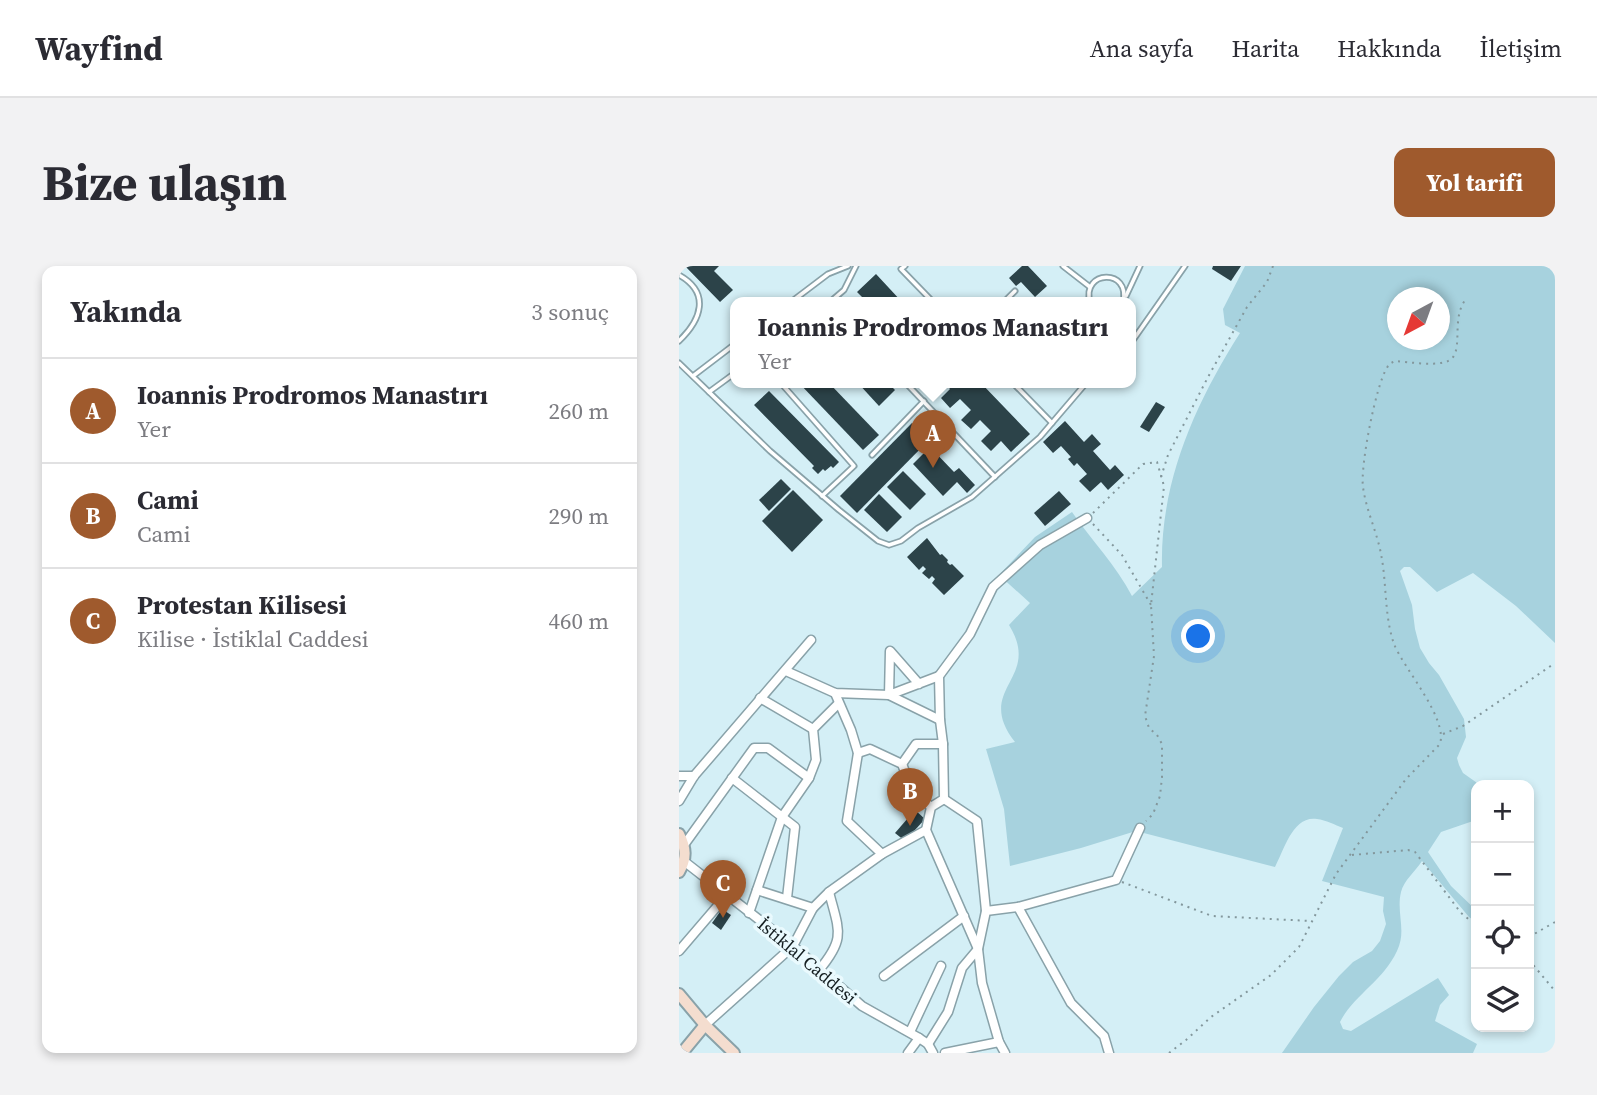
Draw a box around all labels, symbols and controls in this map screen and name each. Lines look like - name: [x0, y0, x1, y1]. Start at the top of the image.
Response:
- text: Wayfind: [35, 26, 163, 71]
- text: Ana sayfa: [1090, 32, 1194, 65]
- text: Harita: [1232, 32, 1299, 65]
- text: Hakkında: [1337, 32, 1442, 65]
- text: İletişim: [1480, 32, 1562, 65]
- button: Yol tarifi: [1394, 148, 1555, 217]
- text: Bize ulaşın: [42, 149, 287, 216]
- north arrow: [1387, 287, 1450, 350]
- text: Yakında: [70, 291, 182, 332]
- text: 3 sonuç: [531, 296, 609, 328]
- popup: [730, 297, 1136, 388]
- text: Ioannis Prodromos Manastırı: [758, 309, 1108, 345]
- text: Yer: [758, 345, 791, 377]
- text: Ioannis Prodromos Manastırı: [137, 377, 488, 413]
- text: A: [85, 395, 101, 427]
- text: 260 m: [548, 395, 609, 427]
- pin: A: [910, 410, 956, 468]
- text: Yer: [137, 413, 171, 445]
- text: Cami: [137, 482, 199, 518]
- text: B: [86, 500, 100, 532]
- text: 290 m: [548, 500, 609, 532]
- text: Cami: [137, 518, 191, 550]
- text: Protestan Kilisesi: [137, 587, 347, 623]
- text: C: [86, 605, 100, 637]
- text: 460 m: [548, 605, 609, 637]
- your location: [1181, 619, 1215, 653]
- text: Kilise · İstiklal Caddesi: [137, 623, 369, 655]
- pin: B: [887, 768, 933, 826]
- map controls: [1471, 780, 1534, 1032]
- button: +: [1471, 780, 1534, 843]
- button: −: [1471, 843, 1534, 906]
- pin: C: [700, 860, 746, 918]
- button: locate: [1471, 906, 1534, 969]
- street label: İstiklal Caddesi: [752, 912, 862, 1010]
- button: layers: [1471, 969, 1534, 1032]

